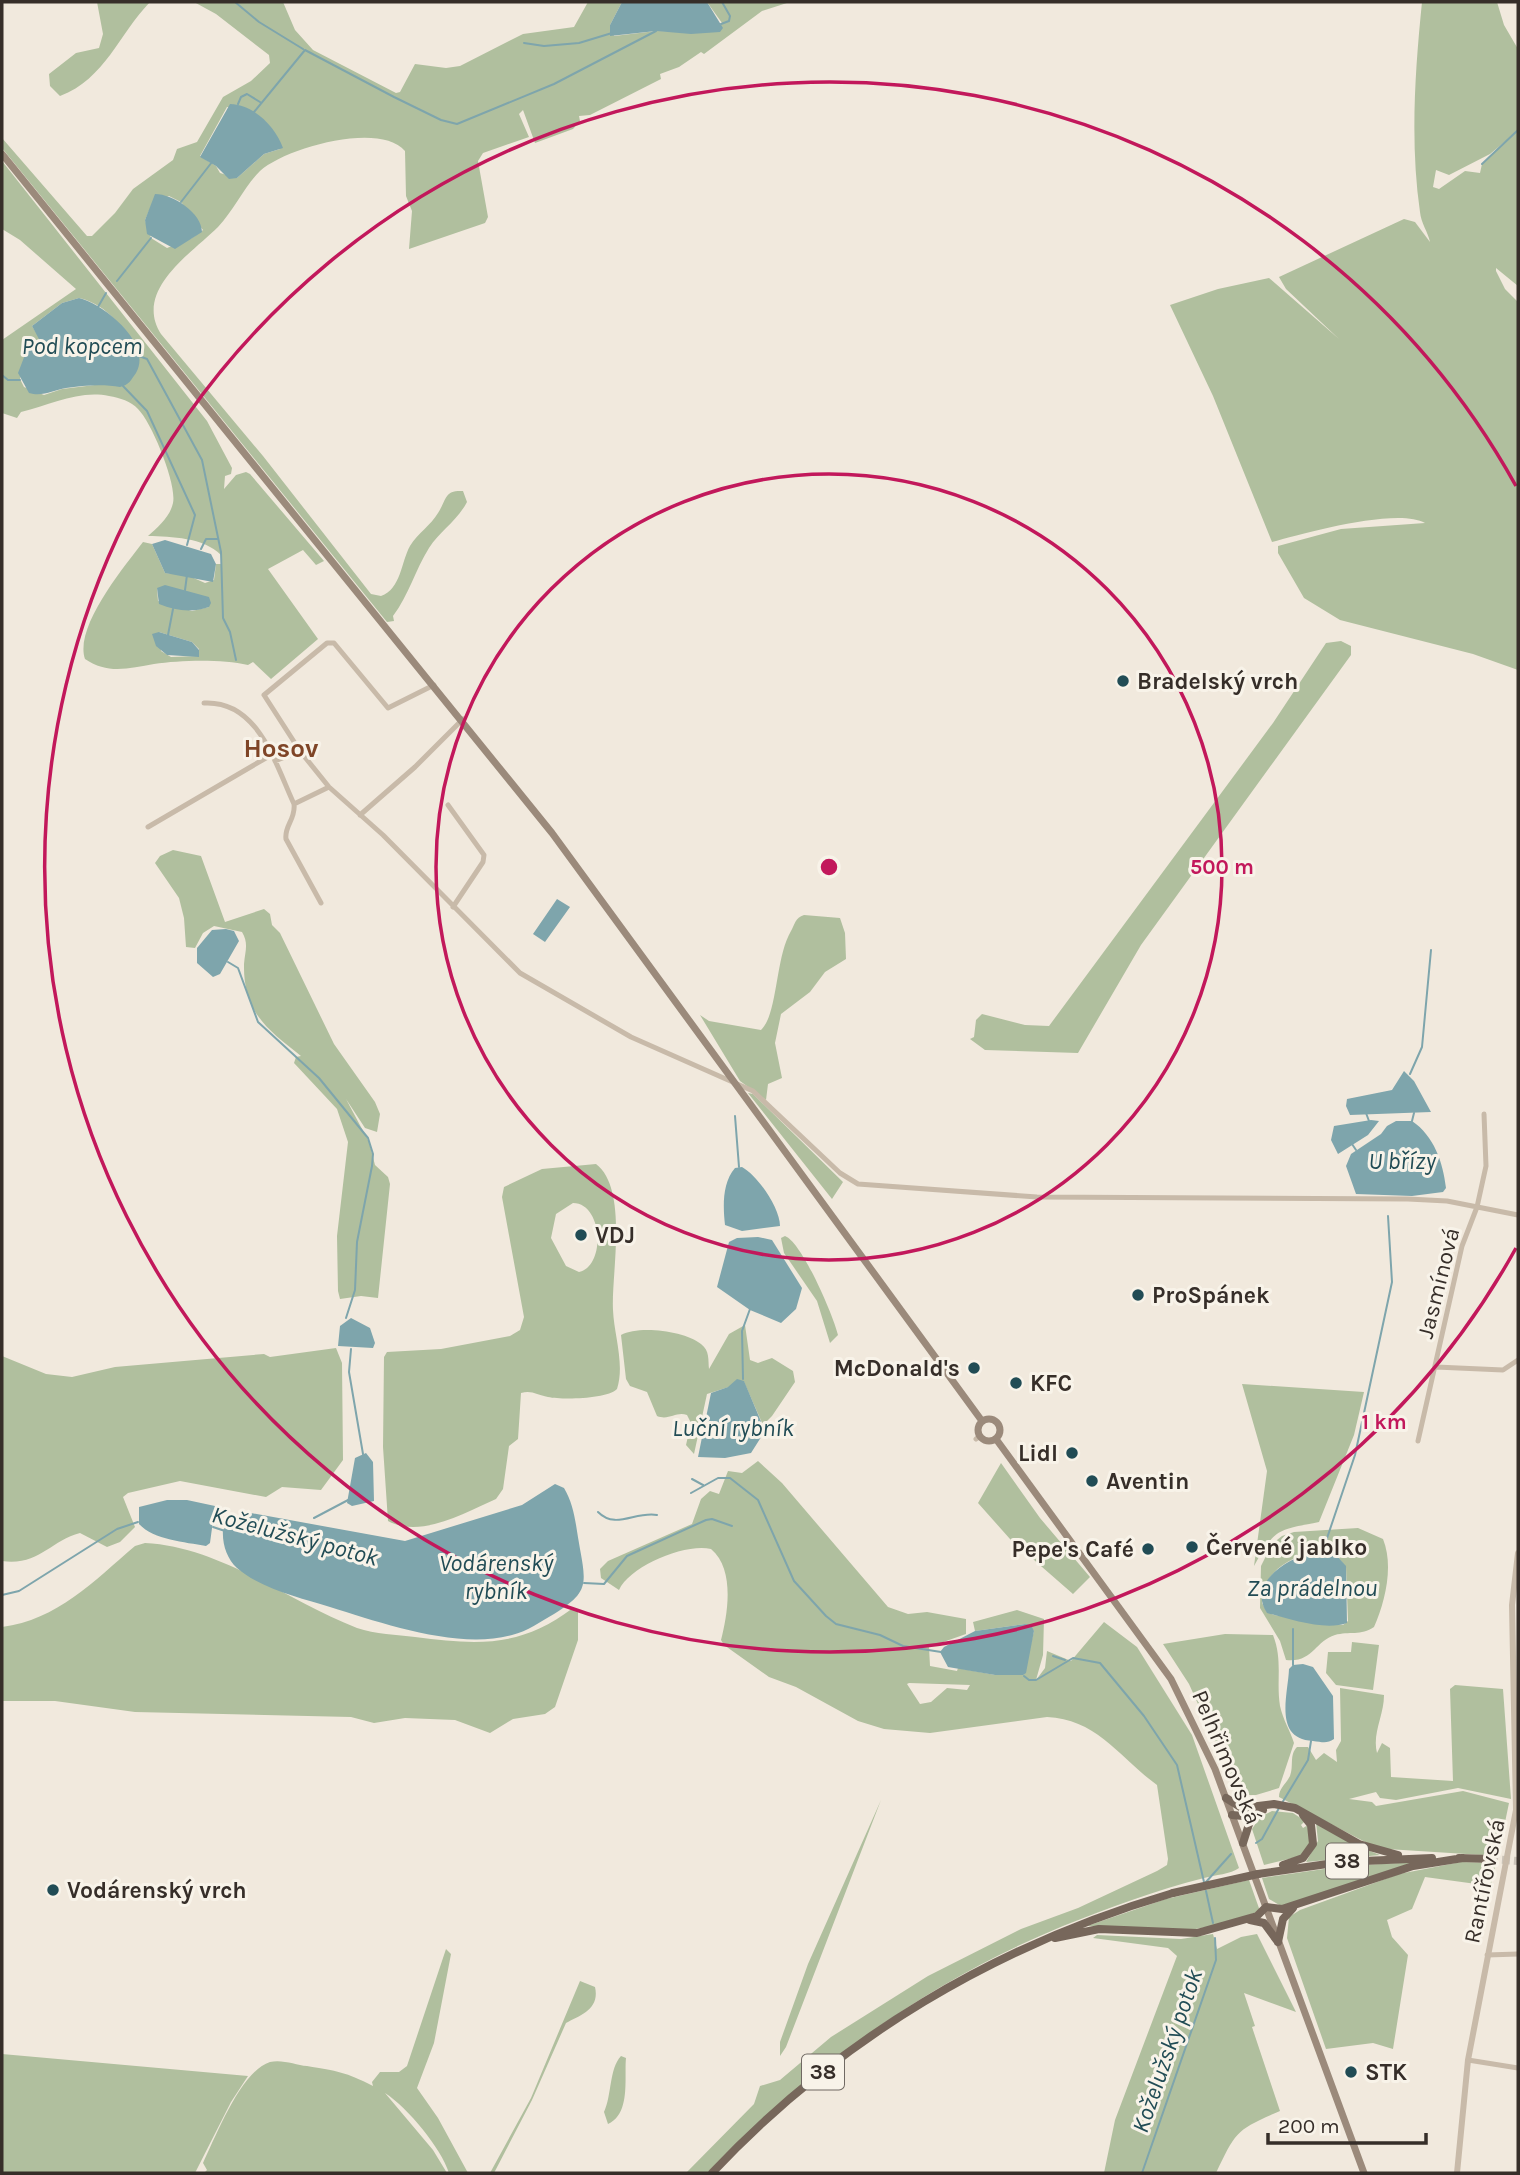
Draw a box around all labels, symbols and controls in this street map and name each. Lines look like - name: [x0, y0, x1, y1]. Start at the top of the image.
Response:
- water label: Pod kopcem: [22, 332, 142, 360]
- place label: Bradelský vrch: [1137, 668, 1298, 695]
- marker: Bradelský vrch: [1115, 673, 1131, 689]
- district label: Hosov: [244, 733, 319, 764]
- centre of rings: [817, 855, 841, 879]
- text: 500 m: [1190, 855, 1254, 879]
- water label: U břízy: [1368, 1147, 1436, 1175]
- place label: VDJ: [595, 1222, 635, 1249]
- street label: Jasmínová: [1412, 1225, 1465, 1341]
- marker: VDJ: [573, 1227, 589, 1243]
- place label: ProSpánek: [1152, 1282, 1270, 1309]
- marker: ProSpánek: [1130, 1287, 1146, 1303]
- place label: McDonald's: [834, 1355, 960, 1382]
- marker: McDonald's: [966, 1360, 982, 1376]
- place label: KFC: [1030, 1370, 1072, 1397]
- marker: KFC: [1008, 1375, 1024, 1391]
- text: 1 km: [1361, 1410, 1407, 1434]
- water label: Luční rybník: [672, 1414, 795, 1442]
- place label: Lidl: [1018, 1440, 1058, 1467]
- marker: Lidl: [1064, 1445, 1080, 1461]
- place label: Aventin: [1106, 1468, 1189, 1495]
- marker: Aventin: [1084, 1473, 1100, 1489]
- water label: Koželužský potok: [209, 1500, 382, 1572]
- place label: Červené jablko: [1206, 1532, 1367, 1561]
- place label: Pepe's Café: [1011, 1536, 1134, 1563]
- marker: Červené jablko: [1184, 1539, 1200, 1555]
- marker: Pepe's Café: [1140, 1541, 1156, 1557]
- water label: Vodárenský rybník: [439, 1549, 554, 1605]
- water label: Za prádelnou: [1246, 1574, 1378, 1602]
- street label: Pelhřimovská: [1186, 1686, 1267, 1828]
- street label: Rantířovská: [1458, 1817, 1511, 1946]
- road number: 38: [1326, 1843, 1368, 1878]
- place label: Vodárenský vrch: [67, 1877, 247, 1904]
- marker: Vodárenský vrch: [45, 1882, 61, 1898]
- water label: Koželužský potok: [1126, 1965, 1208, 2136]
- road number: 38: [802, 2054, 844, 2090]
- place label: STK: [1365, 2059, 1407, 2086]
- marker: STK: [1343, 2064, 1359, 2080]
- scale bar: [1268, 2102, 1426, 2146]
- text: 200 m: [1278, 2114, 1340, 2138]

